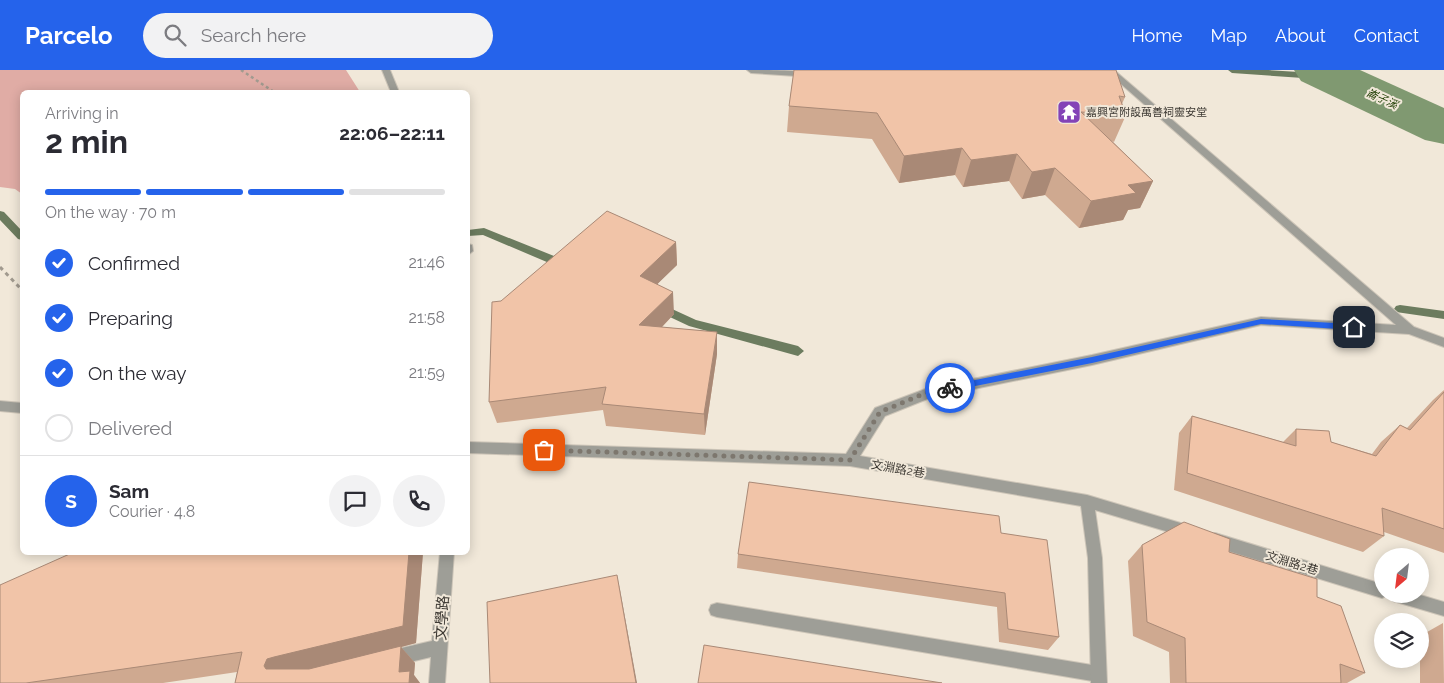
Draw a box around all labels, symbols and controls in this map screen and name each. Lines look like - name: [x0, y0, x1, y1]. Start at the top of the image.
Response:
- search box: [143, 13, 493, 58]
- text: Parcelo: [25, 21, 113, 50]
- icon: search: [161, 21, 189, 49]
- text: Search here: [201, 24, 306, 46]
- text: Home: [1131, 25, 1182, 46]
- text: Map: [1210, 25, 1247, 46]
- text: About: [1275, 25, 1326, 46]
- text: Contact: [1354, 25, 1419, 46]
- water label: 崙子溪: [1364, 86, 1402, 113]
- temple icon: 嘉興宮附設萬善祠靈安堂: [1056, 99, 1082, 125]
- text: Arriving in: [45, 104, 119, 123]
- place label: 嘉興宮附設萬善祠靈安堂: [1086, 106, 1207, 119]
- text: 22:06–22:11: [339, 122, 445, 144]
- text: 2 min: [45, 123, 128, 160]
- text: On the way · 70 m: [45, 203, 176, 222]
- icon: check: [45, 249, 73, 277]
- text: Confirmed: [88, 252, 180, 274]
- text: 21:46: [408, 253, 445, 272]
- icon: check: [45, 304, 73, 332]
- pin: [1333, 306, 1375, 348]
- text: Preparing: [88, 307, 173, 329]
- text: 21:58: [409, 308, 445, 327]
- icon: home: [1340, 313, 1368, 341]
- icon: check: [45, 359, 73, 387]
- text: On the way: [88, 362, 187, 384]
- text: 21:59: [409, 363, 445, 382]
- courier: [925, 363, 975, 413]
- icon: bike: [936, 374, 964, 402]
- text: Delivered: [88, 417, 172, 439]
- pin: [523, 429, 565, 471]
- icon: bag: [530, 436, 558, 464]
- street label: 文淵路2巷: [870, 457, 926, 481]
- button: chat: [329, 475, 381, 527]
- button: phone: [393, 475, 445, 527]
- text: Sam: [109, 480, 149, 502]
- text: S: [65, 490, 77, 512]
- text: Courier · 4.8: [109, 502, 195, 521]
- street label: 文淵路2巷: [1264, 548, 1320, 578]
- north arrow: [1374, 548, 1429, 602]
- map controls: [1374, 548, 1429, 668]
- street label: 文學路: [431, 595, 453, 641]
- button: layers: [1374, 613, 1429, 668]

